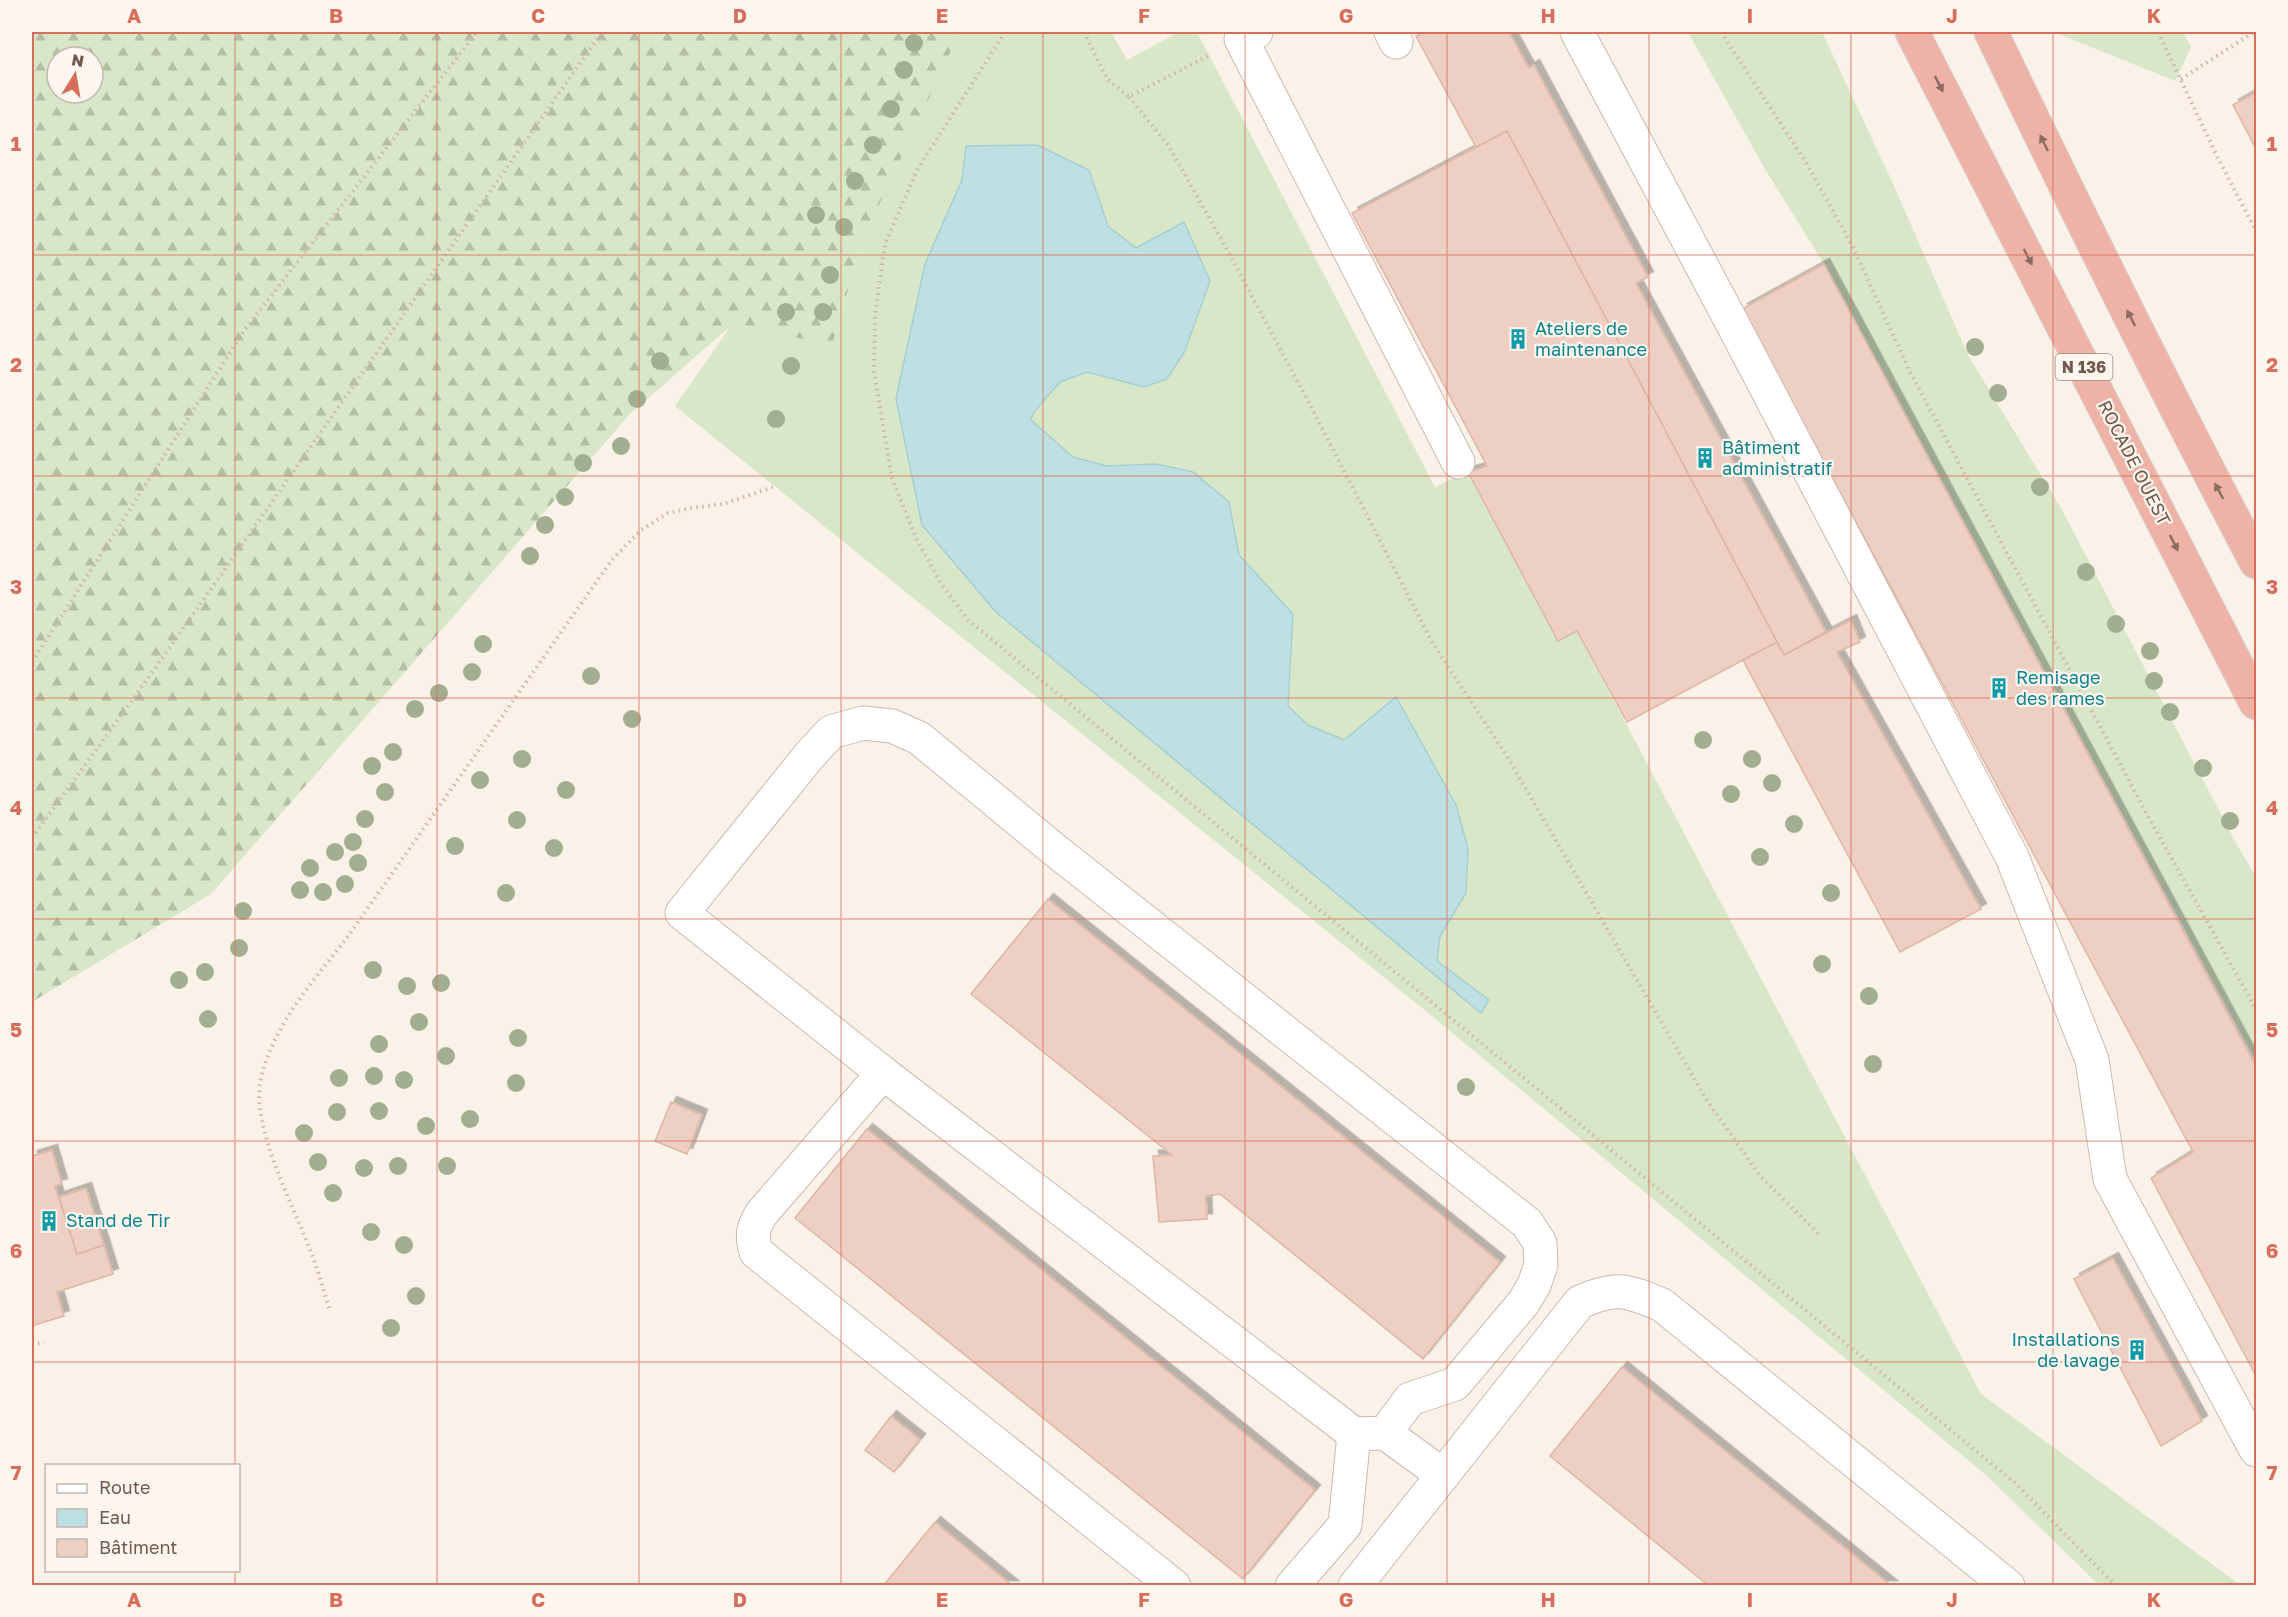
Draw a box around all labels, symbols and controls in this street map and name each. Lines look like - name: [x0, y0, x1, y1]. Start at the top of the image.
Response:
- text: A: [127, 3, 141, 27]
- text: B: [329, 3, 343, 27]
- text: C: [531, 3, 545, 27]
- text: D: [733, 3, 747, 27]
- text: E: [936, 3, 948, 27]
- text: F: [1138, 3, 1150, 27]
- text: G: [1339, 3, 1353, 27]
- text: H: [1540, 3, 1556, 27]
- text: I: [1747, 3, 1753, 27]
- text: J: [1946, 3, 1958, 27]
- text: K: [2147, 3, 2162, 27]
- north arrow: [45, 45, 105, 105]
- text: N: [70, 49, 86, 71]
- one-way arrow: [1934, 75, 1944, 92]
- text: 1: [11, 131, 21, 155]
- text: 1: [2267, 131, 2277, 155]
- one-way arrow: [2040, 134, 2049, 151]
- one-way arrow: [2023, 249, 2033, 266]
- one-way arrow: [2126, 309, 2136, 326]
- place label: Ateliers de maintenance: [1535, 317, 1647, 360]
- building icon: Ateliers de maintenance: [1506, 327, 1530, 351]
- text: 2: [10, 352, 22, 376]
- text: 2: [2266, 352, 2278, 376]
- road number: N 136: [2056, 354, 2112, 380]
- street label: ROCADE OUEST: [2094, 396, 2176, 529]
- place label: Bâtiment administratif: [1722, 436, 1832, 479]
- building icon: Bâtiment administratif: [1693, 446, 1717, 470]
- one-way arrow: [2214, 483, 2224, 500]
- one-way arrow: [2170, 534, 2179, 551]
- text: 3: [10, 574, 22, 598]
- text: 3: [2266, 574, 2278, 598]
- place label: Remisage des rames: [2016, 666, 2104, 709]
- building icon: Remisage des rames: [1987, 676, 2011, 700]
- text: 4: [10, 795, 22, 819]
- text: 4: [2266, 795, 2278, 819]
- text: 5: [10, 1017, 22, 1041]
- text: 5: [2266, 1017, 2278, 1041]
- building icon: Stand de Tir: [37, 1209, 61, 1233]
- place label: Stand de Tir: [66, 1209, 170, 1231]
- text: 6: [10, 1238, 22, 1262]
- text: 6: [2266, 1238, 2278, 1262]
- place label: Installations de lavage: [2011, 1328, 2120, 1371]
- building icon: Installations de lavage: [2125, 1338, 2149, 1362]
- text: 7: [11, 1460, 22, 1484]
- text: 7: [2267, 1460, 2278, 1484]
- legend: [45, 1464, 240, 1572]
- text: Route: [99, 1476, 150, 1498]
- text: Eau: [99, 1506, 131, 1528]
- text: Bâtiment: [99, 1536, 178, 1558]
- text: A: [127, 1587, 141, 1611]
- text: B: [329, 1587, 343, 1611]
- text: C: [531, 1587, 545, 1611]
- text: D: [733, 1587, 747, 1611]
- text: E: [936, 1587, 948, 1611]
- text: F: [1138, 1587, 1150, 1611]
- text: G: [1339, 1587, 1353, 1611]
- text: H: [1540, 1587, 1556, 1611]
- text: I: [1747, 1587, 1753, 1611]
- text: J: [1946, 1587, 1958, 1611]
- text: K: [2147, 1587, 2162, 1611]

